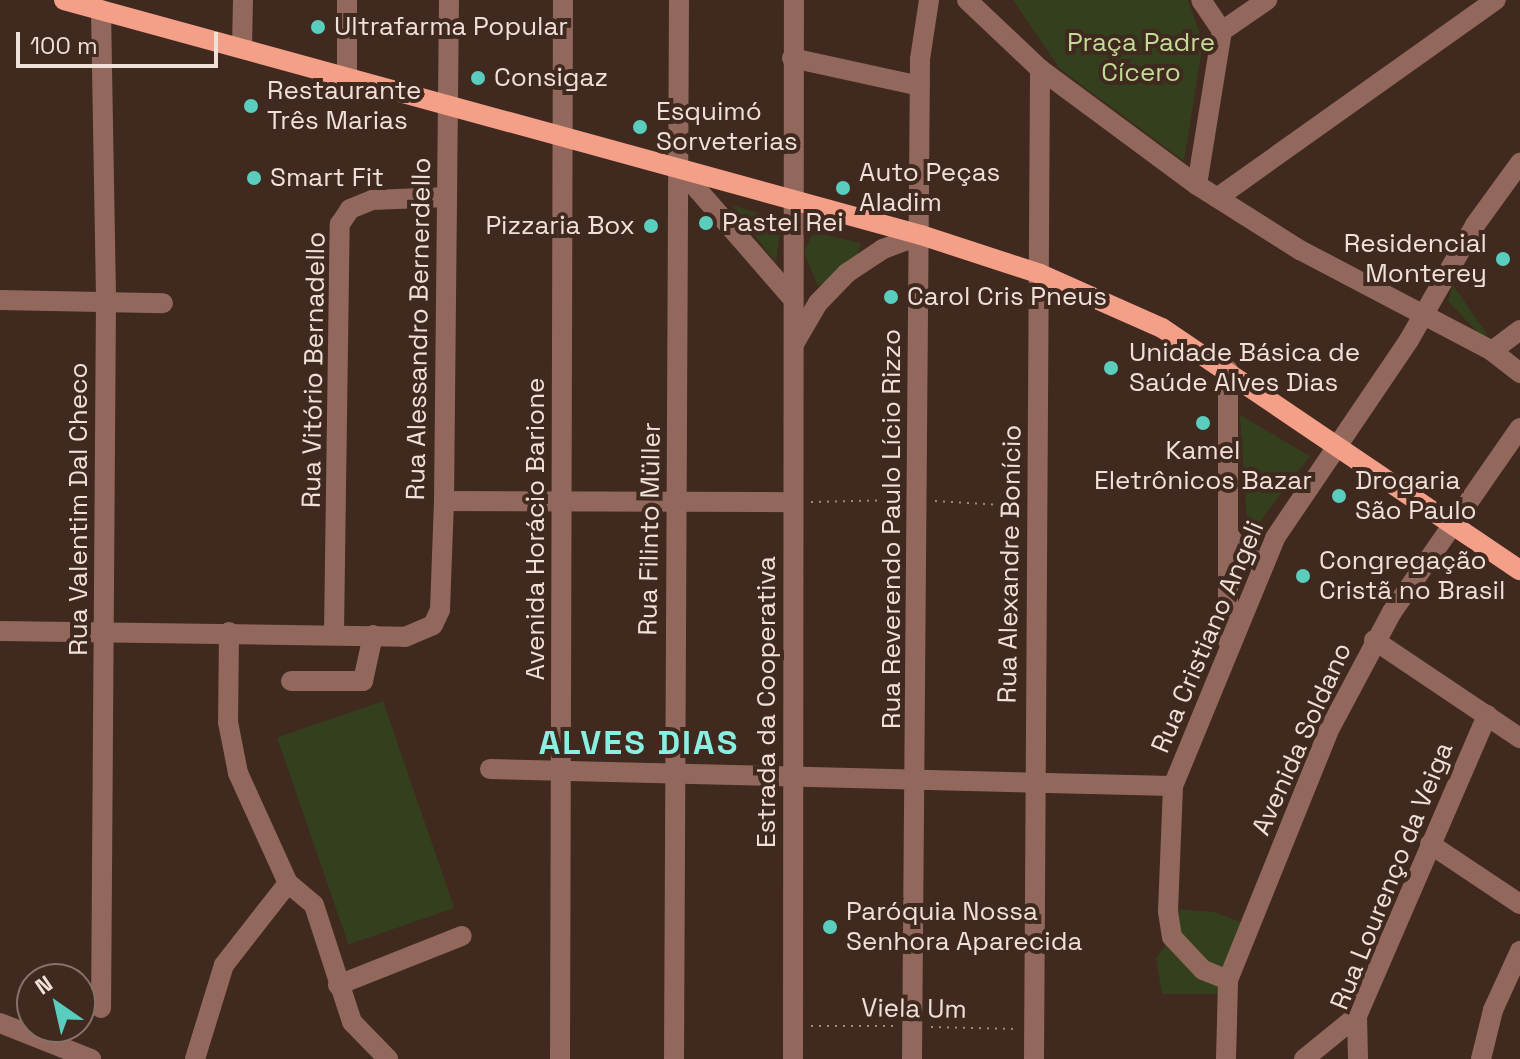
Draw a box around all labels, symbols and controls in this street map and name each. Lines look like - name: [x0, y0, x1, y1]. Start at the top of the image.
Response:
- place label: Ultrafarma Popular: [334, 11, 568, 43]
- scale bar: [20, 16, 222, 66]
- marker: Ultrafarma Popular: [309, 18, 327, 36]
- park label: Praça Padre Cícero: [1067, 27, 1215, 88]
- text: 100 m: [30, 30, 98, 61]
- place label: Consigaz: [494, 62, 608, 94]
- marker: Consigaz: [469, 69, 487, 87]
- place label: Restaurante Três Marias: [267, 75, 421, 136]
- place label: Esquimó Sorveterias: [656, 96, 798, 158]
- marker: Restaurante Três Marias: [242, 97, 260, 115]
- marker: Esquimó Sorveterias: [631, 118, 649, 136]
- street label: Rua Alessandro Bernerdello: [400, 157, 438, 501]
- place label: Auto Peças Aladim: [859, 157, 1000, 218]
- place label: Smart Fit: [270, 162, 384, 194]
- marker: Smart Fit: [245, 169, 263, 187]
- marker: Auto Peças Aladim: [834, 179, 852, 197]
- place label: Pastel Rei: [722, 207, 844, 239]
- place label: Pizzaria Box: [485, 210, 635, 242]
- marker: Pastel Rei: [697, 214, 715, 232]
- marker: Pizzaria Box: [642, 217, 660, 235]
- place label: Residencial Monterey: [1344, 228, 1487, 290]
- street label: Rua Vitório Bernadello: [296, 231, 332, 509]
- marker: Residencial Monterey: [1494, 250, 1512, 268]
- place label: Carol Cris Pneus: [907, 281, 1107, 313]
- marker: Carol Cris Pneus: [882, 288, 900, 306]
- street label: Rua Reverendo Paulo Lício Rizzo: [876, 329, 908, 729]
- place label: Unidade Básica de Saúde Alves Dias: [1129, 337, 1360, 398]
- marker: Unidade Básica de Saúde Alves Dias: [1100, 357, 1122, 379]
- street label: Rua Valentim Dal Checo: [63, 362, 95, 656]
- street label: Avenida Horácio Barione: [520, 378, 552, 680]
- marker: Kamel Eletrônicos Bazar: [1194, 414, 1212, 432]
- street label: Rua Filinto Müller: [633, 422, 667, 636]
- street label: Rua Alexandre Bonício: [992, 424, 1028, 704]
- place label: Kamel Eletrônicos Bazar: [1094, 435, 1312, 496]
- place label: Drogaria São Paulo: [1355, 465, 1477, 526]
- marker: Drogaria São Paulo: [1330, 487, 1348, 505]
- street label: Rua Cristiano Angeli: [1145, 516, 1271, 758]
- place label: Congregação Cristã no Brasil: [1319, 545, 1505, 606]
- street label: Estrada da Cooperativa: [751, 556, 783, 848]
- marker: Congregação Cristã no Brasil: [1294, 567, 1312, 585]
- street label: Avenida Soldano: [1246, 638, 1358, 840]
- district label: ALVES DIAS: [539, 723, 739, 763]
- street label: Rua Lourenço da Veiga: [1324, 738, 1460, 1014]
- place label: Paróquia Nossa Senhora Aparecida: [846, 896, 1083, 958]
- marker: Paróquia Nossa Senhora Aparecida: [821, 918, 839, 936]
- north arrow: [16, 963, 96, 1043]
- text: N: [30, 969, 58, 1000]
- street label: Viela Um: [861, 992, 967, 1026]

